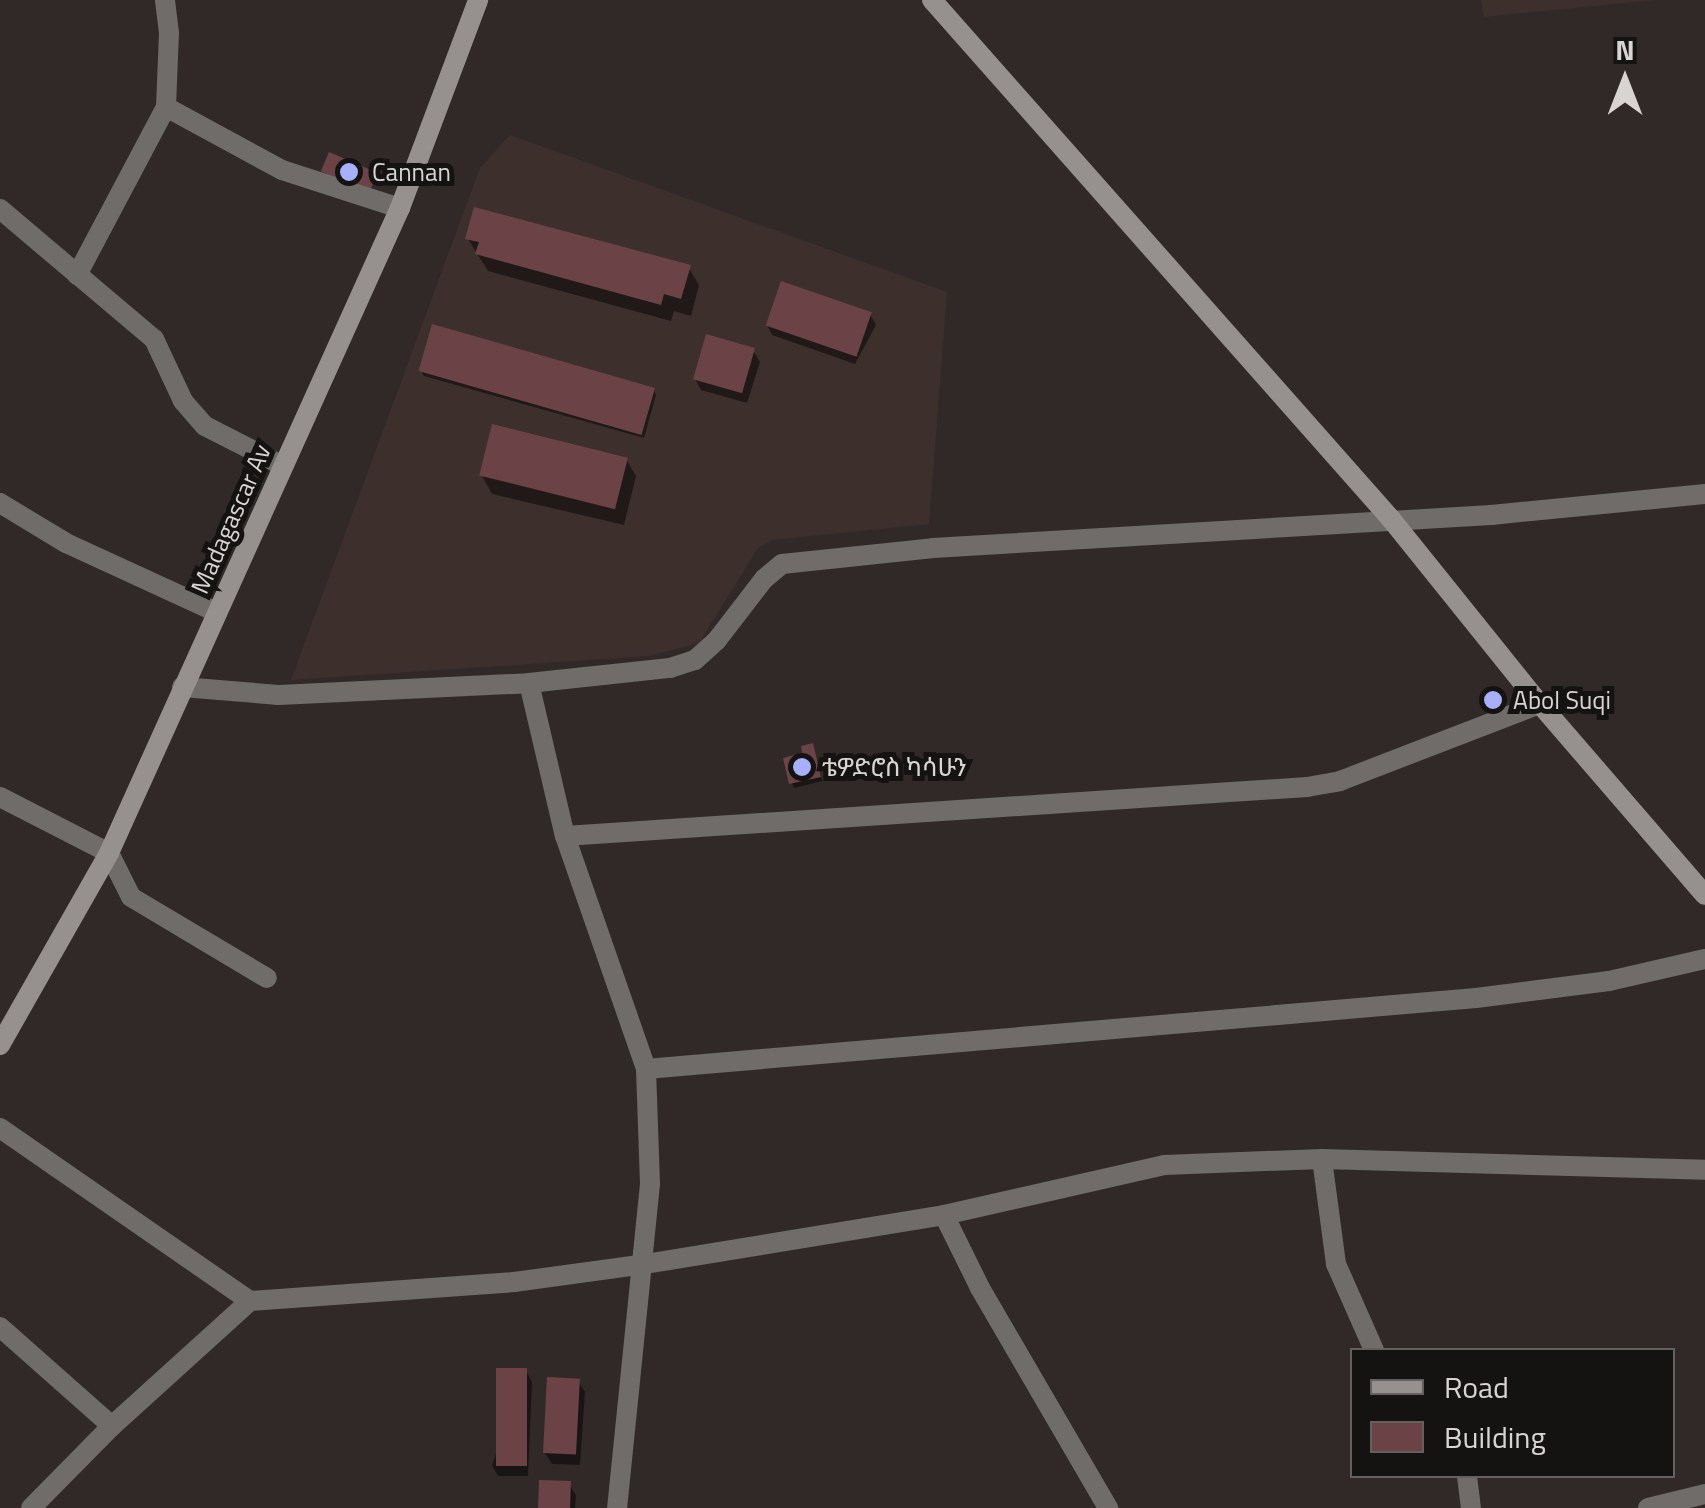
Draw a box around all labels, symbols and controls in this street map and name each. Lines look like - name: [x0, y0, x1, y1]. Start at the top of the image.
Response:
- text: N: [1615, 28, 1635, 71]
- north arrow: [1575, 30, 1675, 130]
- place label: Cannan: [372, 157, 451, 187]
- marker: Cannan: [336, 159, 362, 185]
- street label: Madagascar Av: [185, 440, 277, 598]
- place label: Abol Suqi: [1513, 685, 1611, 715]
- marker: Abol Suqi: [1482, 689, 1504, 711]
- place label: ቴዎድሮስ ካሳሁን: [822, 752, 966, 782]
- marker: ቴዎድሮስ ካሳሁን: [791, 756, 813, 778]
- legend: [1350, 1348, 1675, 1478]
- text: Road: [1444, 1364, 1509, 1410]
- text: Building: [1444, 1414, 1546, 1460]

